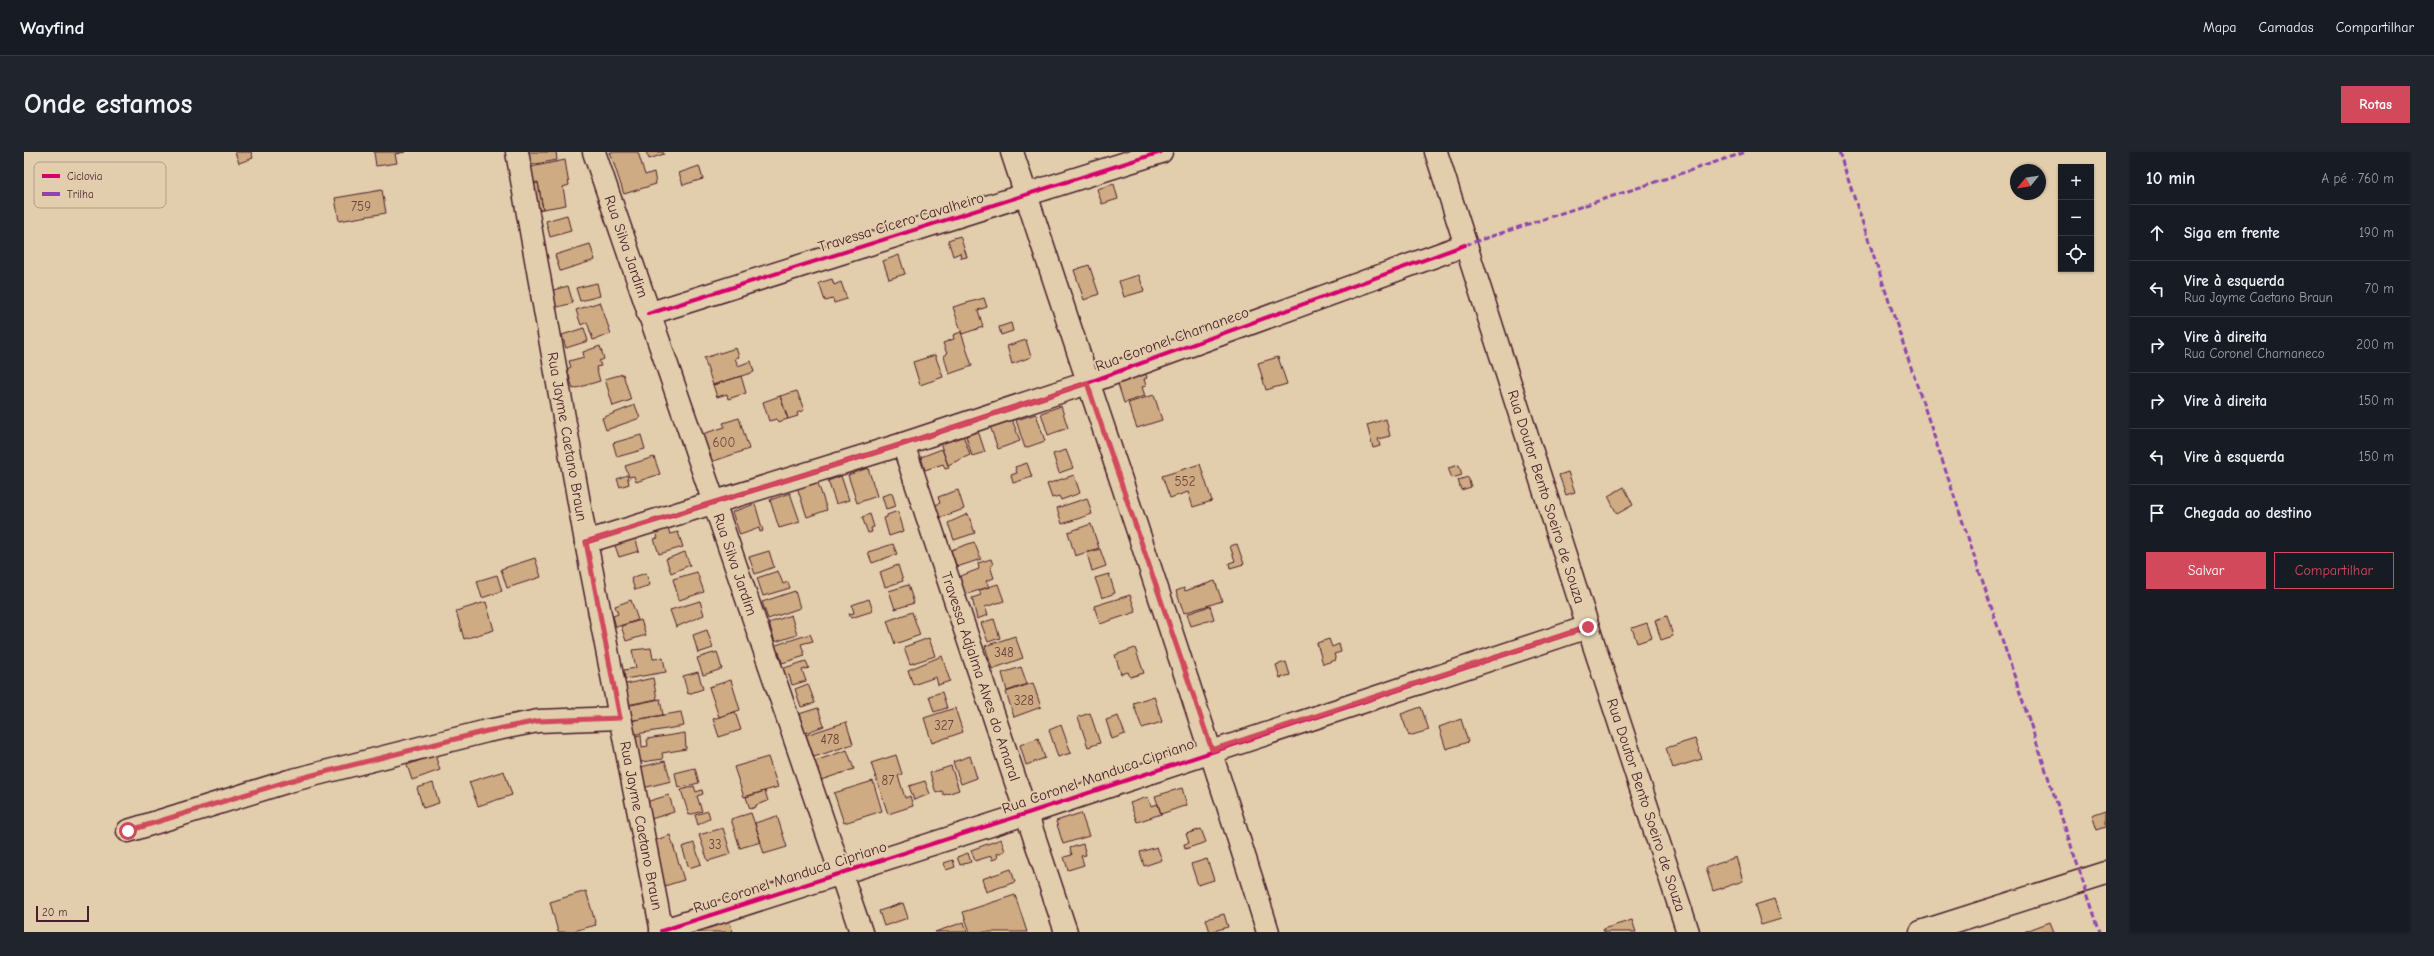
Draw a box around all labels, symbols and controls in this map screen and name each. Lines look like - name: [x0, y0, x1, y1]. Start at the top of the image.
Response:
- text: Wayfind: [20, 17, 84, 39]
- text: Mapa: [2203, 19, 2237, 36]
- text: Camadas: [2259, 19, 2314, 36]
- text: Compartilhar: [2336, 19, 2414, 36]
- button: Rotas: [2341, 86, 2410, 123]
- text: Onde estamos: [24, 88, 192, 120]
- legend: [34, 162, 166, 208]
- north arrow: [2010, 164, 2046, 200]
- map controls: [2058, 164, 2094, 272]
- button: +: [2058, 164, 2094, 200]
- text: 10 min: [2146, 169, 2195, 188]
- text: Ciclovia: [67, 170, 102, 183]
- text: A pé · 760 m: [2322, 171, 2394, 186]
- text: Trilha: [67, 188, 94, 201]
- street label: Travessa Cícero Cavalheiro: [816, 188, 986, 256]
- street label: Rua Silva Jardim: [601, 193, 652, 300]
- house number: 759: [351, 199, 371, 214]
- button: −: [2058, 200, 2094, 236]
- icon: ahead: [2146, 222, 2168, 244]
- text: Siga em frente: [2184, 224, 2280, 242]
- text: 190 m: [2359, 225, 2394, 240]
- button: locate: [2058, 236, 2094, 272]
- text: Vire à esquerda: [2184, 272, 2285, 290]
- icon: left: [2146, 278, 2168, 300]
- text: 70 m: [2365, 281, 2394, 296]
- text: Rua Jayme Caetano Braun: [2184, 290, 2333, 305]
- street label: Rua Coronel Charnaneco: [1093, 303, 1251, 375]
- text: Vire à direita: [2184, 328, 2267, 346]
- icon: right: [2146, 334, 2168, 356]
- text: 200 m: [2356, 337, 2394, 352]
- text: Rua Coronel Charnaneco: [2184, 346, 2325, 361]
- street label: Rua Jayme Caetano Braun: [544, 350, 591, 523]
- street label: Rua Doutor Bento Soeiro de Souza: [1504, 388, 1589, 606]
- icon: right: [2146, 390, 2168, 412]
- text: Vire à direita: [2184, 392, 2267, 410]
- text: 150 m: [2359, 393, 2394, 408]
- house number: 600: [713, 435, 736, 450]
- icon: left: [2146, 446, 2168, 468]
- text: Vire à esquerda: [2184, 448, 2285, 466]
- text: 150 m: [2359, 449, 2394, 464]
- house number: 552: [1175, 474, 1196, 489]
- icon: arrive: [2146, 502, 2168, 524]
- text: Chegada ao destino: [2184, 504, 2312, 522]
- street label: Rua Silva Jardim: [709, 511, 761, 618]
- button: Salvar: [2146, 552, 2266, 589]
- button: Compartilhar: [2274, 552, 2394, 589]
- street label: Travessa Adjalma Alves do Amaral: [937, 569, 1024, 783]
- route end: [1579, 618, 1597, 636]
- house number: 348: [994, 645, 1014, 660]
- house number: 328: [1014, 693, 1034, 708]
- street label: Rua Doutor Bento Soeiro de Souza: [1603, 696, 1690, 914]
- house number: 327: [934, 718, 954, 733]
- house number: 478: [820, 732, 840, 747]
- street label: Rua Coronel Manduca Cipriano: [999, 735, 1197, 817]
- street label: Rua Jayme Caetano Braun: [616, 740, 667, 912]
- house number: 87: [882, 773, 894, 788]
- route start: [119, 822, 137, 840]
- street label: Rua Coronel Manduca Cipriano: [691, 837, 889, 917]
- house number: 33: [708, 837, 722, 852]
- scale bar: [36, 904, 89, 923]
- text: 20 m: [42, 906, 67, 919]

